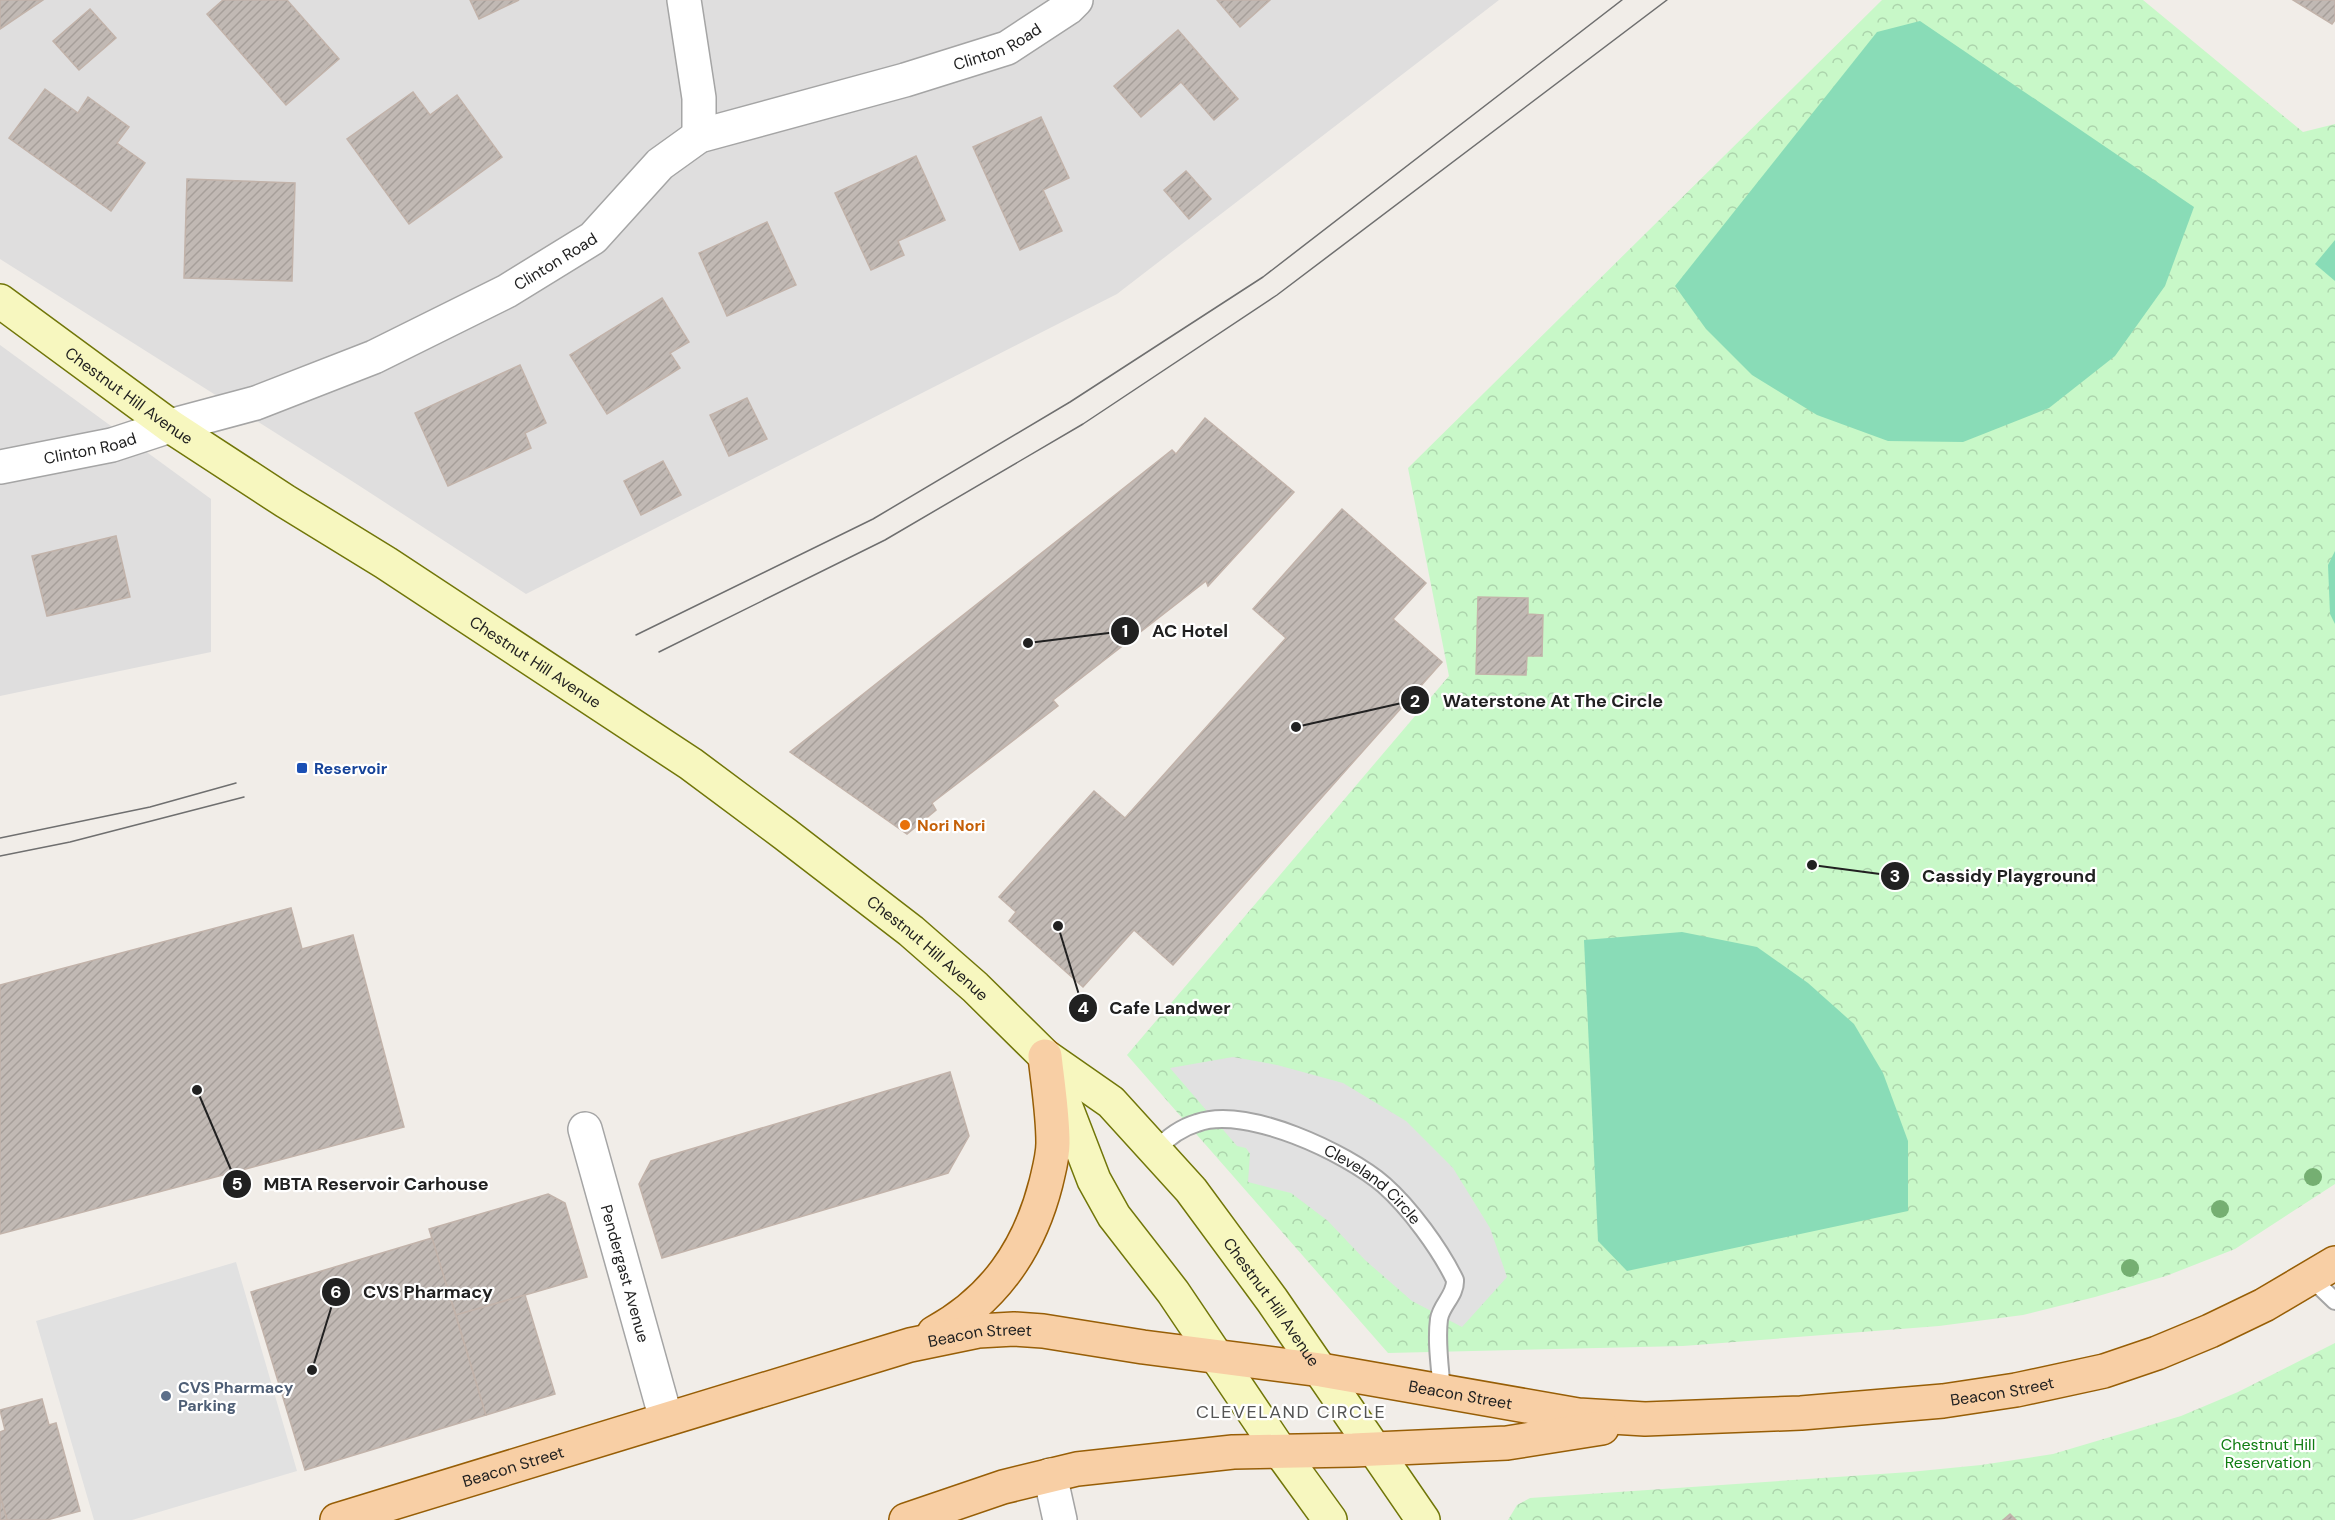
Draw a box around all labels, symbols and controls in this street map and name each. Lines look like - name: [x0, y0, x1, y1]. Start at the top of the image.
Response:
- street label: Clinton Road: [951, 18, 1045, 75]
- street label: Clinton Road: [510, 228, 601, 295]
- street label: Chestnut Hill Avenue: [61, 342, 197, 449]
- street label: Clinton Road: [42, 427, 139, 469]
- street label: Chestnut Hill Avenue: [466, 611, 605, 713]
- callout: AC Hotel: [1110, 613, 1240, 649]
- text: 1: [1122, 619, 1128, 643]
- text: AC Hotel: [1152, 619, 1228, 643]
- callout: Waterstone At The Circle: [1400, 682, 1675, 718]
- text: 2: [1410, 689, 1420, 713]
- text: Waterstone At The Circle: [1443, 689, 1663, 713]
- place label: Reservoir: [314, 758, 388, 779]
- marker: Reservoir: [295, 761, 309, 775]
- place label: Nori Nori: [917, 815, 985, 836]
- marker: Nori Nori: [898, 818, 912, 832]
- callout: Cassidy Playground: [1880, 858, 2108, 894]
- text: 3: [1890, 864, 1900, 888]
- text: Cassidy Playground: [1922, 864, 2096, 888]
- street label: Chestnut Hill Avenue: [863, 890, 993, 1005]
- callout: Cafe Landwer: [1068, 990, 1243, 1026]
- text: 4: [1077, 996, 1089, 1020]
- text: Cafe Landwer: [1109, 996, 1231, 1020]
- street label: Cleveland Circle: [1321, 1139, 1426, 1228]
- callout: MBTA Reservoir Carhouse: [222, 1166, 501, 1202]
- text: 5: [231, 1172, 243, 1196]
- text: MBTA Reservoir Carhouse: [263, 1172, 489, 1196]
- street label: Pendergast Avenue: [596, 1202, 655, 1345]
- street label: Chestnut Hill Avenue: [1219, 1233, 1325, 1370]
- callout: CVS Pharmacy: [321, 1274, 505, 1310]
- text: 6: [330, 1280, 342, 1304]
- text: CVS Pharmacy: [363, 1280, 493, 1304]
- street label: Beacon Street: [926, 1318, 1033, 1352]
- street label: Beacon Street: [1949, 1372, 2056, 1410]
- street label: Beacon Street: [1407, 1375, 1514, 1414]
- place label: CVS Pharmacy Parking: [178, 1377, 294, 1416]
- marker: CVS Pharmacy Parking: [159, 1389, 173, 1403]
- district label: CLEVELAND CIRCLE: [1196, 1400, 1386, 1424]
- park label: Chestnut Hill Reservation: [2221, 1434, 2315, 1473]
- street label: Beacon Street: [460, 1441, 566, 1492]

